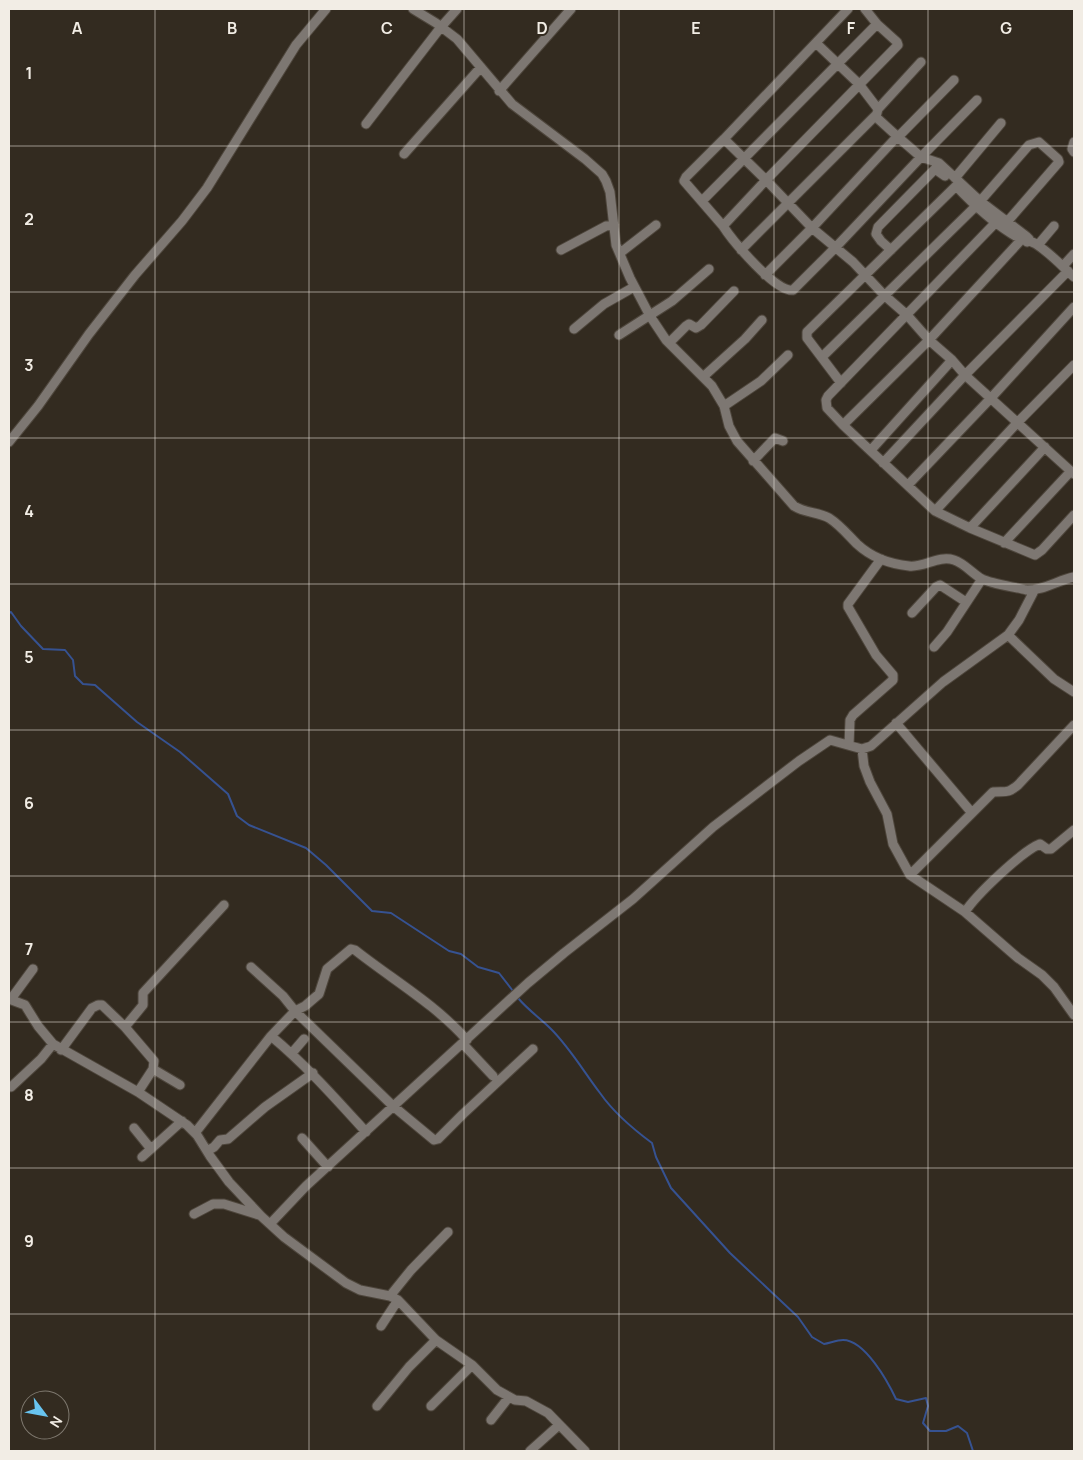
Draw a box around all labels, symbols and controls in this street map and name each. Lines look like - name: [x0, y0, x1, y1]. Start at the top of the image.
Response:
- text: A: [72, 17, 83, 39]
- text: B: [227, 17, 237, 39]
- text: C: [381, 17, 393, 39]
- text: D: [536, 17, 548, 39]
- text: E: [691, 17, 701, 39]
- text: F: [847, 17, 856, 39]
- text: G: [1000, 17, 1012, 39]
- text: 1: [25, 62, 33, 84]
- text: 2: [24, 208, 34, 230]
- text: 3: [24, 354, 34, 376]
- text: 4: [24, 500, 34, 522]
- text: 5: [24, 646, 34, 668]
- text: 6: [24, 792, 34, 814]
- text: 7: [25, 938, 33, 960]
- text: 8: [24, 1084, 34, 1106]
- text: 9: [24, 1230, 34, 1252]
- north arrow: [20, 1390, 70, 1440]
- text: N: [46, 1413, 67, 1431]

